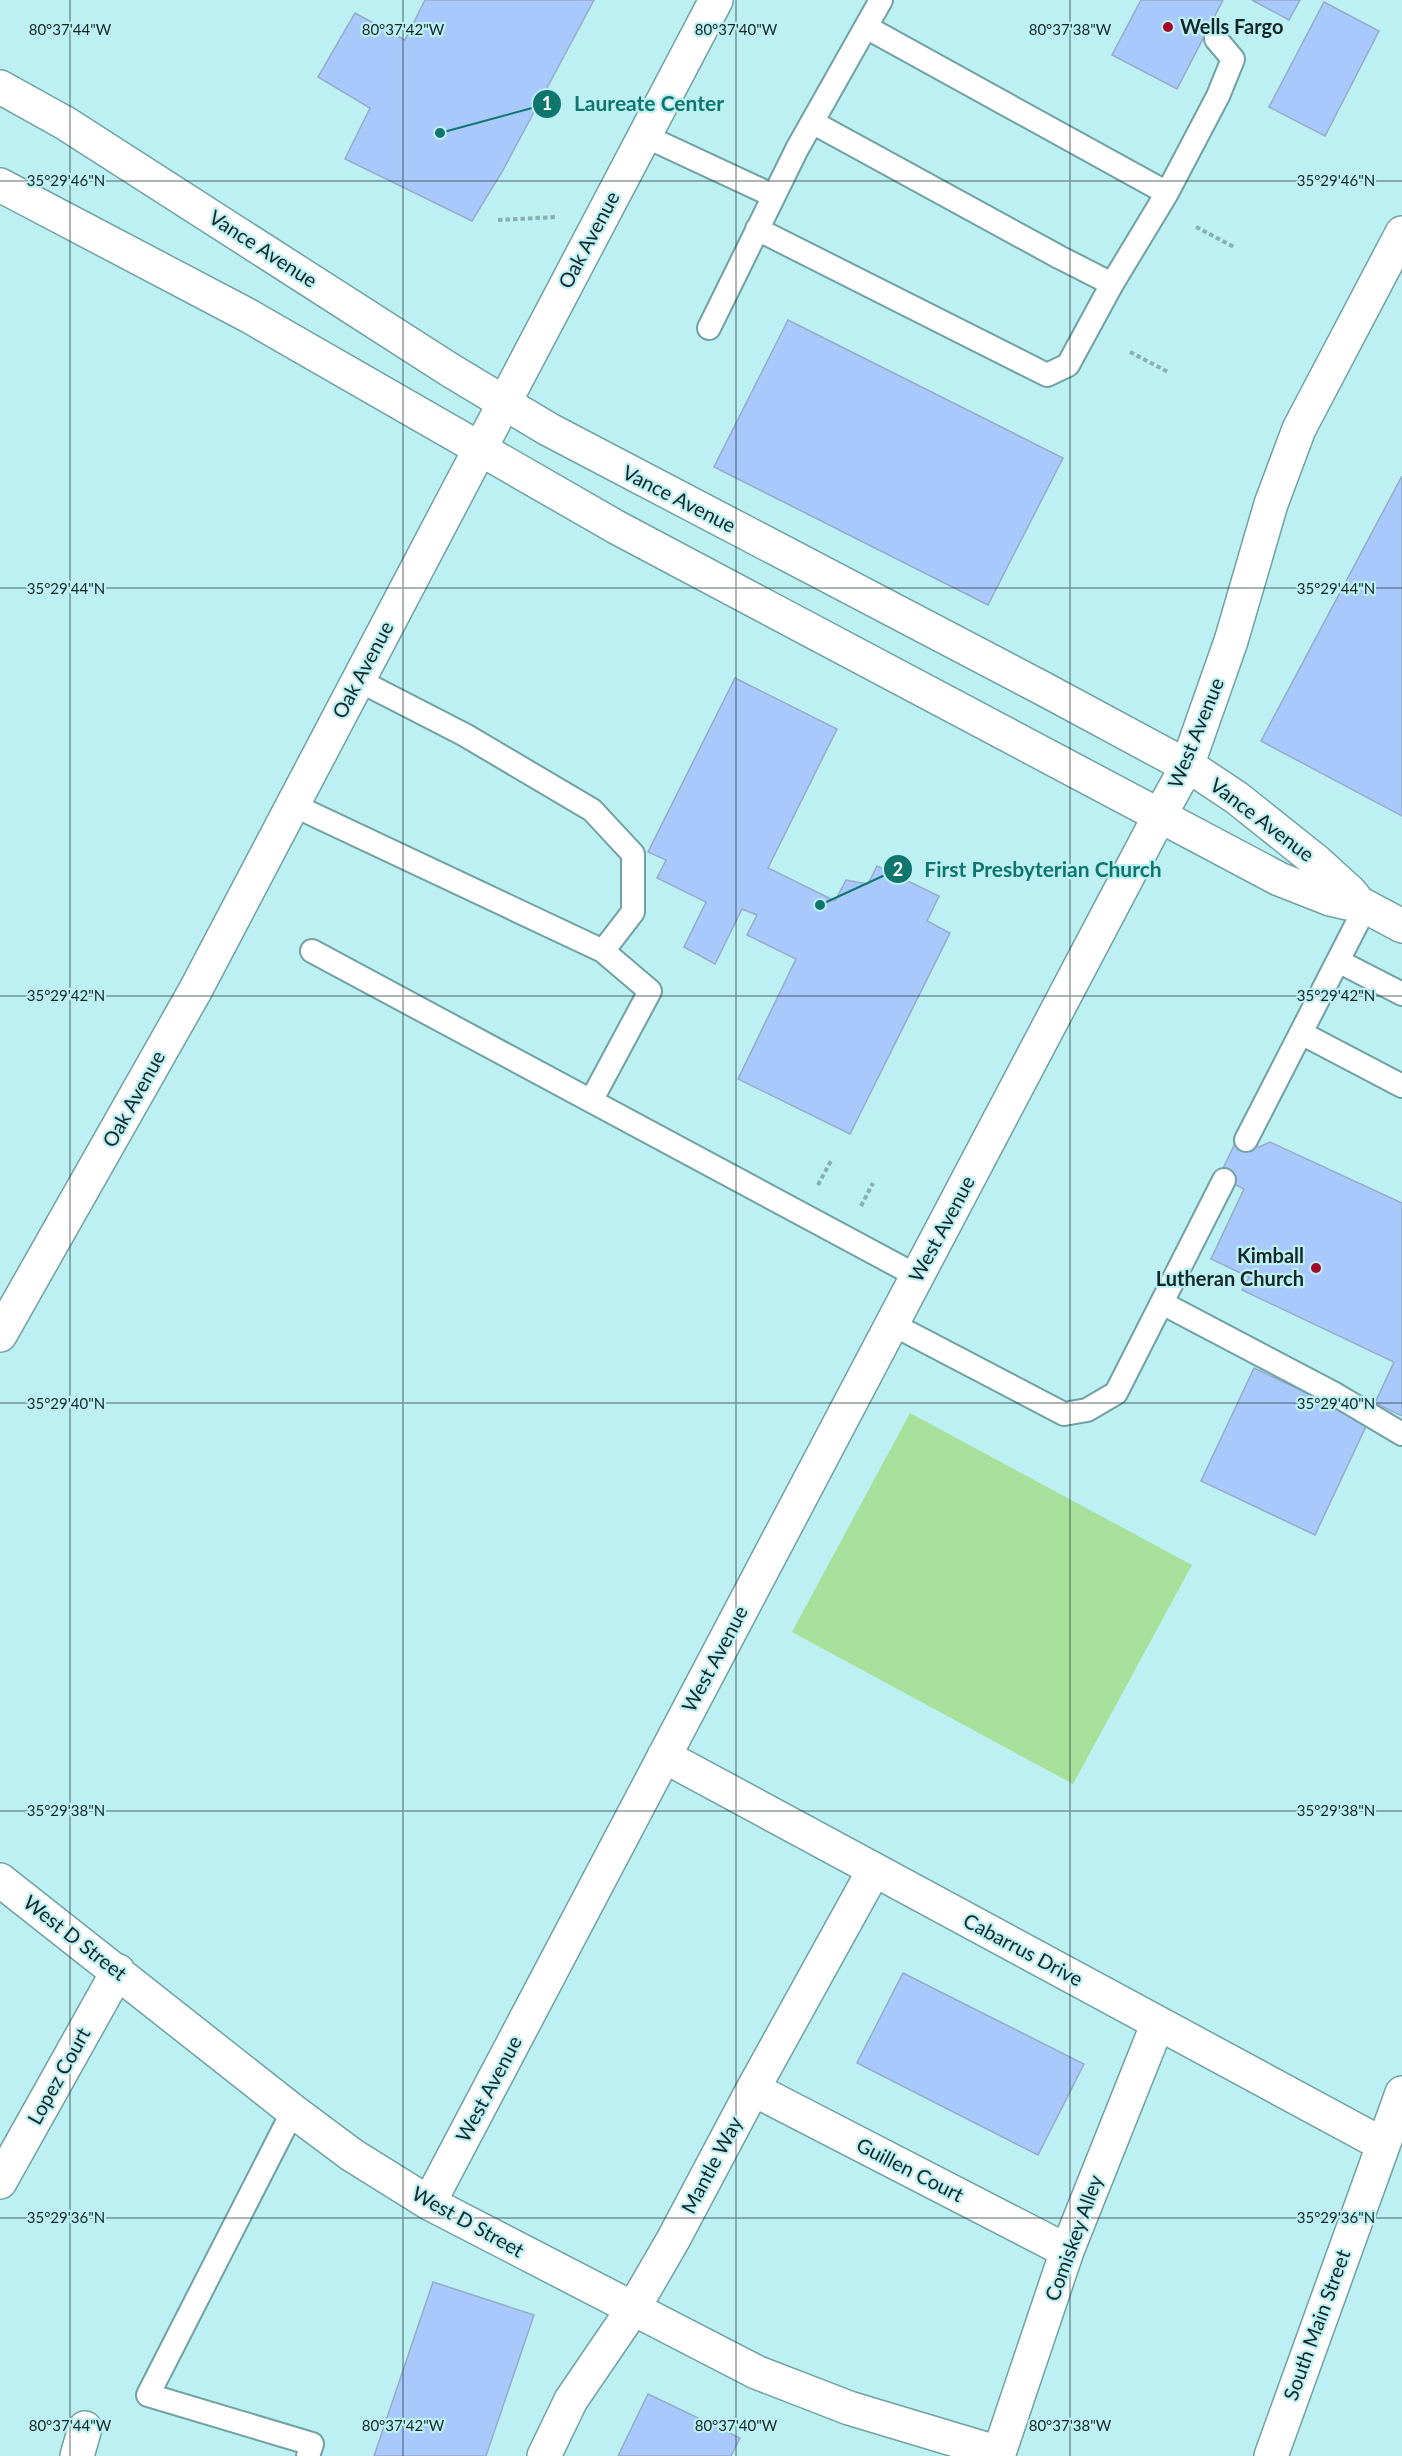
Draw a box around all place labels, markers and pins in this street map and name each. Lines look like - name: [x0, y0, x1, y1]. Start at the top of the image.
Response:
- place label: Wells Fargo: [1180, 14, 1283, 38]
- marker: Wells Fargo: [1161, 20, 1175, 34]
- callout: Laureate Center: [532, 85, 736, 124]
- callout: First Presbyterian Church: [883, 850, 1174, 889]
- place label: Kimball Lutheran Church: [1156, 1243, 1304, 1290]
- marker: Kimball Lutheran Church: [1309, 1261, 1323, 1275]

